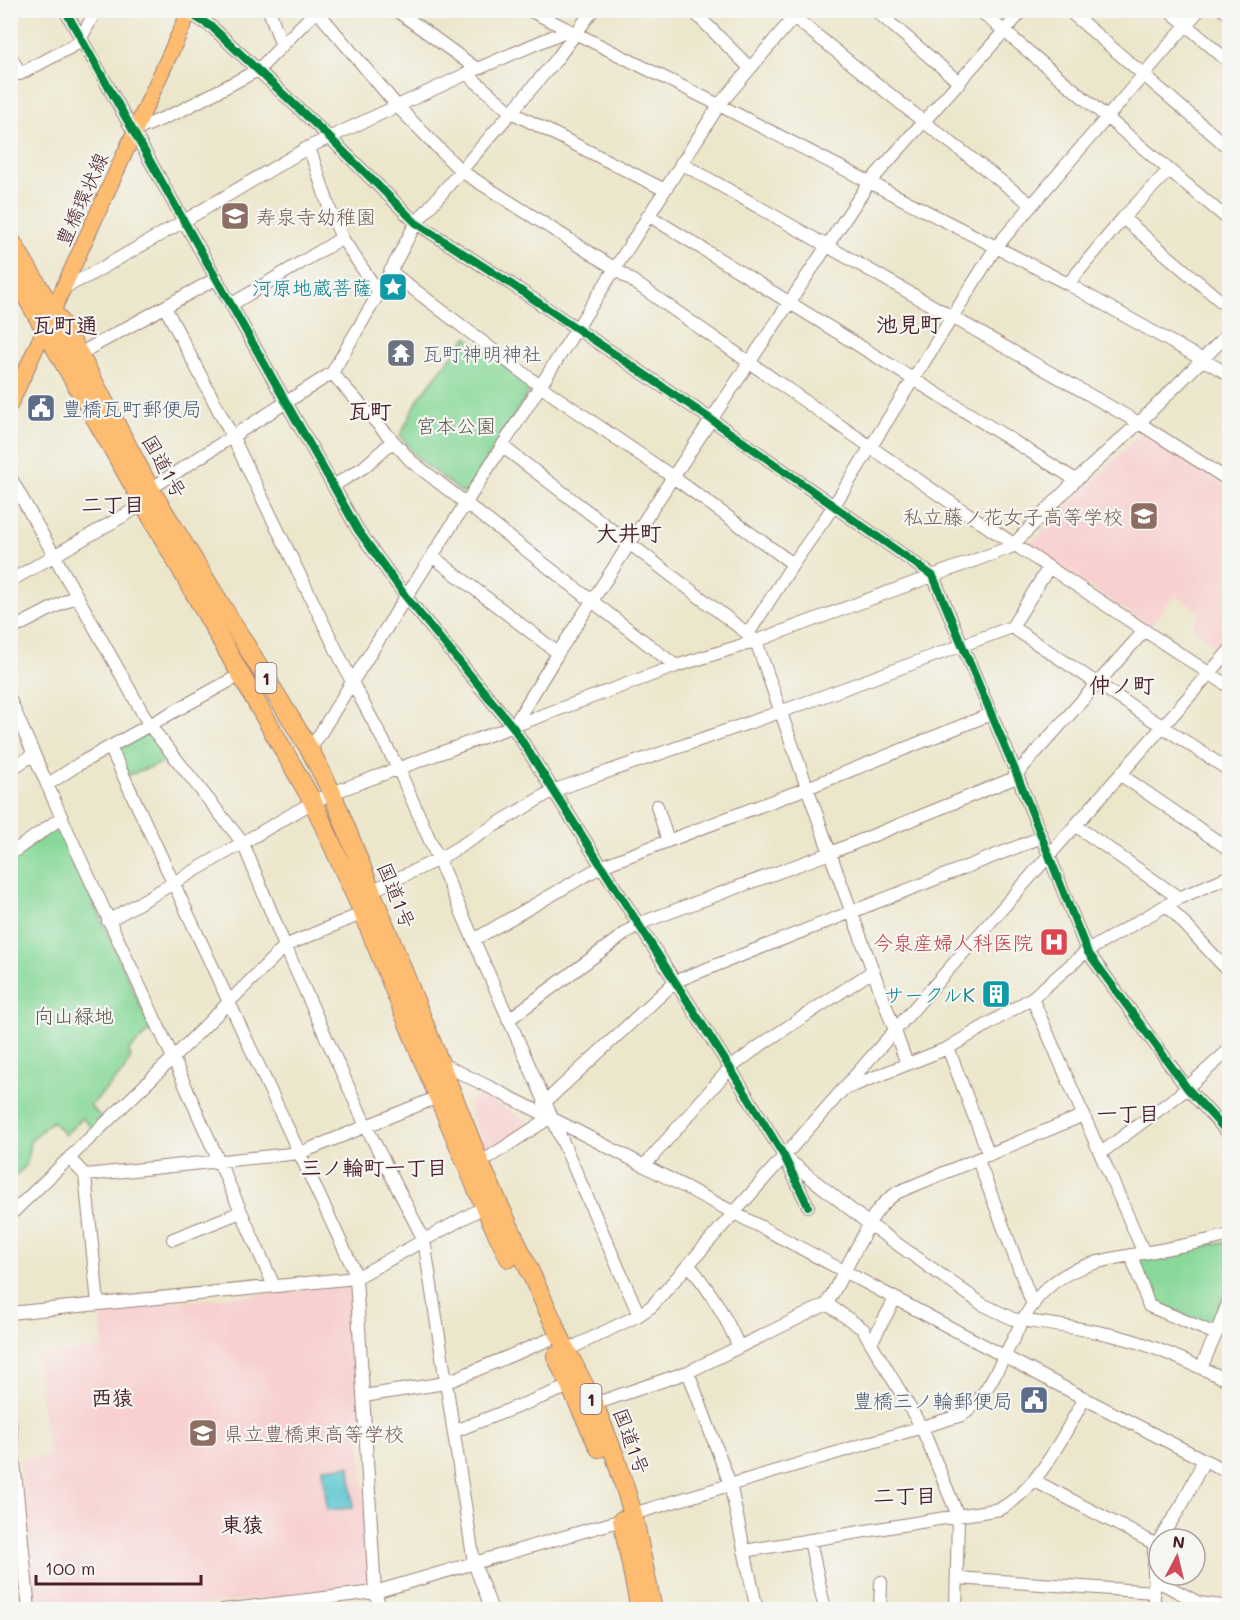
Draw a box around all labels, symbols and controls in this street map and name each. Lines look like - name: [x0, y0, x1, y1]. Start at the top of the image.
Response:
- street label: 豊橋環状線: [49, 148, 113, 250]
- school or university icon: 寿泉寺幼稚園: [219, 200, 251, 232]
- place label: 寿泉寺幼稚園: [256, 203, 376, 229]
- place icon: 河原地蔵菩薩: [377, 271, 409, 303]
- place label: 河原地蔵菩薩: [252, 274, 372, 300]
- district label: 池見町: [876, 309, 942, 338]
- district label: 瓦町通: [32, 310, 98, 339]
- temple icon: 瓦町神明神社: [385, 337, 417, 369]
- place label: 瓦町神明神社: [422, 340, 542, 366]
- public building icon: 豊橋瓦町郵便局: [25, 392, 57, 424]
- place label: 豊橋瓦町郵便局: [62, 395, 202, 421]
- district label: 瓦町: [348, 396, 392, 425]
- park label: 宮本公園: [416, 412, 496, 438]
- street label: 国道1号: [137, 430, 193, 502]
- district label: 二丁目: [82, 490, 145, 517]
- school or university icon: 私立藤ノ花女子高等学校: [1128, 500, 1160, 532]
- place label: 私立藤ノ花女子高等学校: [903, 503, 1123, 529]
- district label: 大井町: [596, 518, 662, 547]
- road number: 1: [256, 663, 276, 693]
- district label: 仲ノ町: [1089, 670, 1155, 699]
- street label: 国道1号: [372, 858, 422, 932]
- hospital icon: 今泉産婦人科医院: [1038, 926, 1070, 958]
- place label: 今泉産婦人科医院: [873, 929, 1033, 955]
- building icon: サークルK: [980, 978, 1012, 1010]
- place label: サークルK: [884, 981, 975, 1007]
- park label: 向山緑地: [34, 1002, 114, 1028]
- district label: 一丁目: [1097, 1099, 1160, 1126]
- district label: 三ノ輪町一丁目: [301, 1153, 448, 1180]
- district label: 西猿: [91, 1383, 133, 1410]
- road number: 1: [580, 1384, 602, 1414]
- public building icon: 豊橋三ノ輪郵便局: [1018, 1384, 1050, 1416]
- place label: 豊橋三ノ輪郵便局: [853, 1387, 1013, 1413]
- street label: 国道1号: [608, 1404, 656, 1478]
- school or university icon: 県立豊橋東高等学校: [187, 1417, 219, 1449]
- place label: 県立豊橋東高等学校: [224, 1420, 404, 1446]
- district label: 二丁目: [874, 1481, 937, 1508]
- district label: 東猿: [221, 1510, 263, 1537]
- north arrow: [1147, 1527, 1207, 1587]
- text: N: [1172, 1530, 1186, 1553]
- scale bar: [36, 1548, 201, 1586]
- text: 100 m: [45, 1556, 95, 1580]

